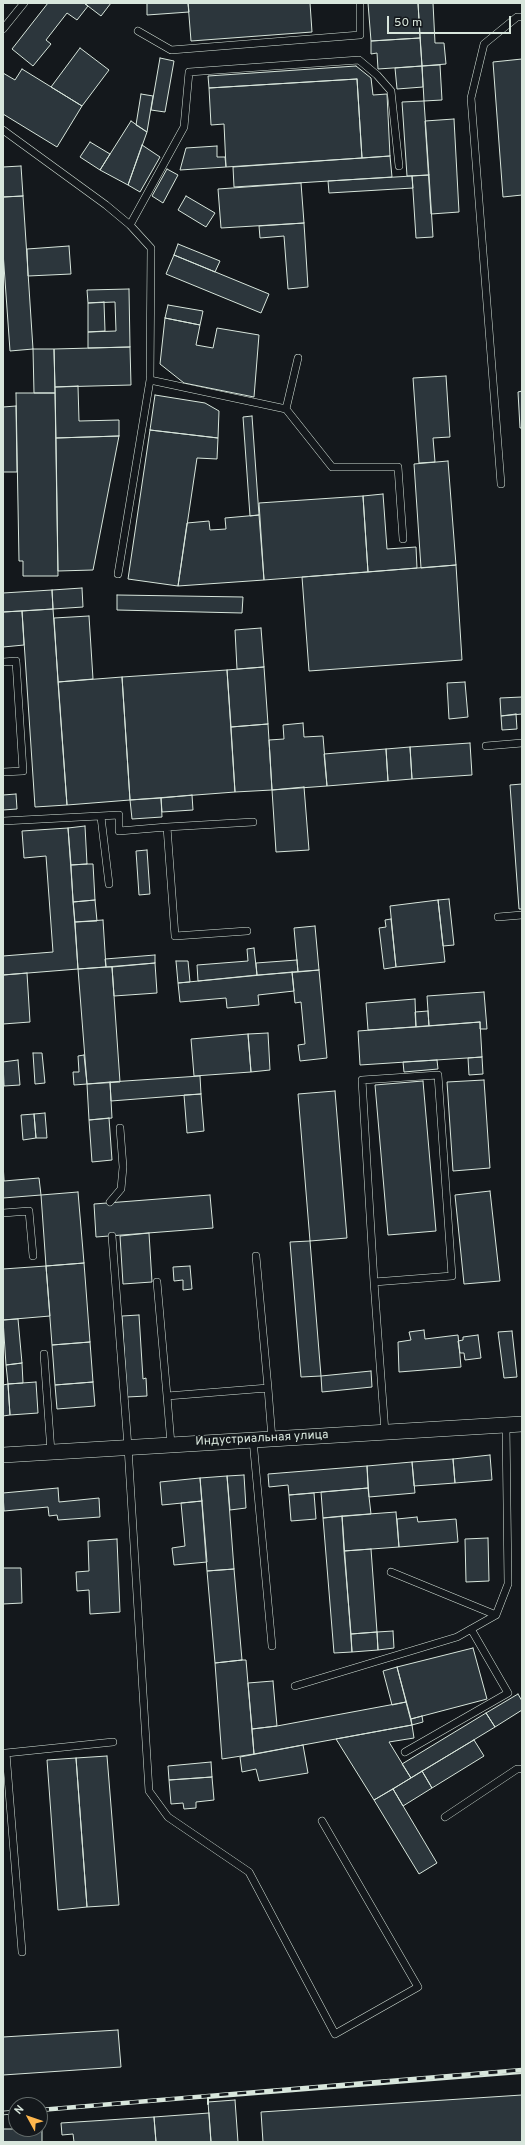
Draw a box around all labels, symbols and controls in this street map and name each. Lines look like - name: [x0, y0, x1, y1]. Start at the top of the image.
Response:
- scale bar: [389, 8, 513, 34]
- text: 50 m: [394, 15, 422, 31]
- street label: Индустриальная улица: [195, 1428, 329, 1450]
- north arrow: [8, 2097, 48, 2137]
- text: N: [12, 2102, 27, 2117]

